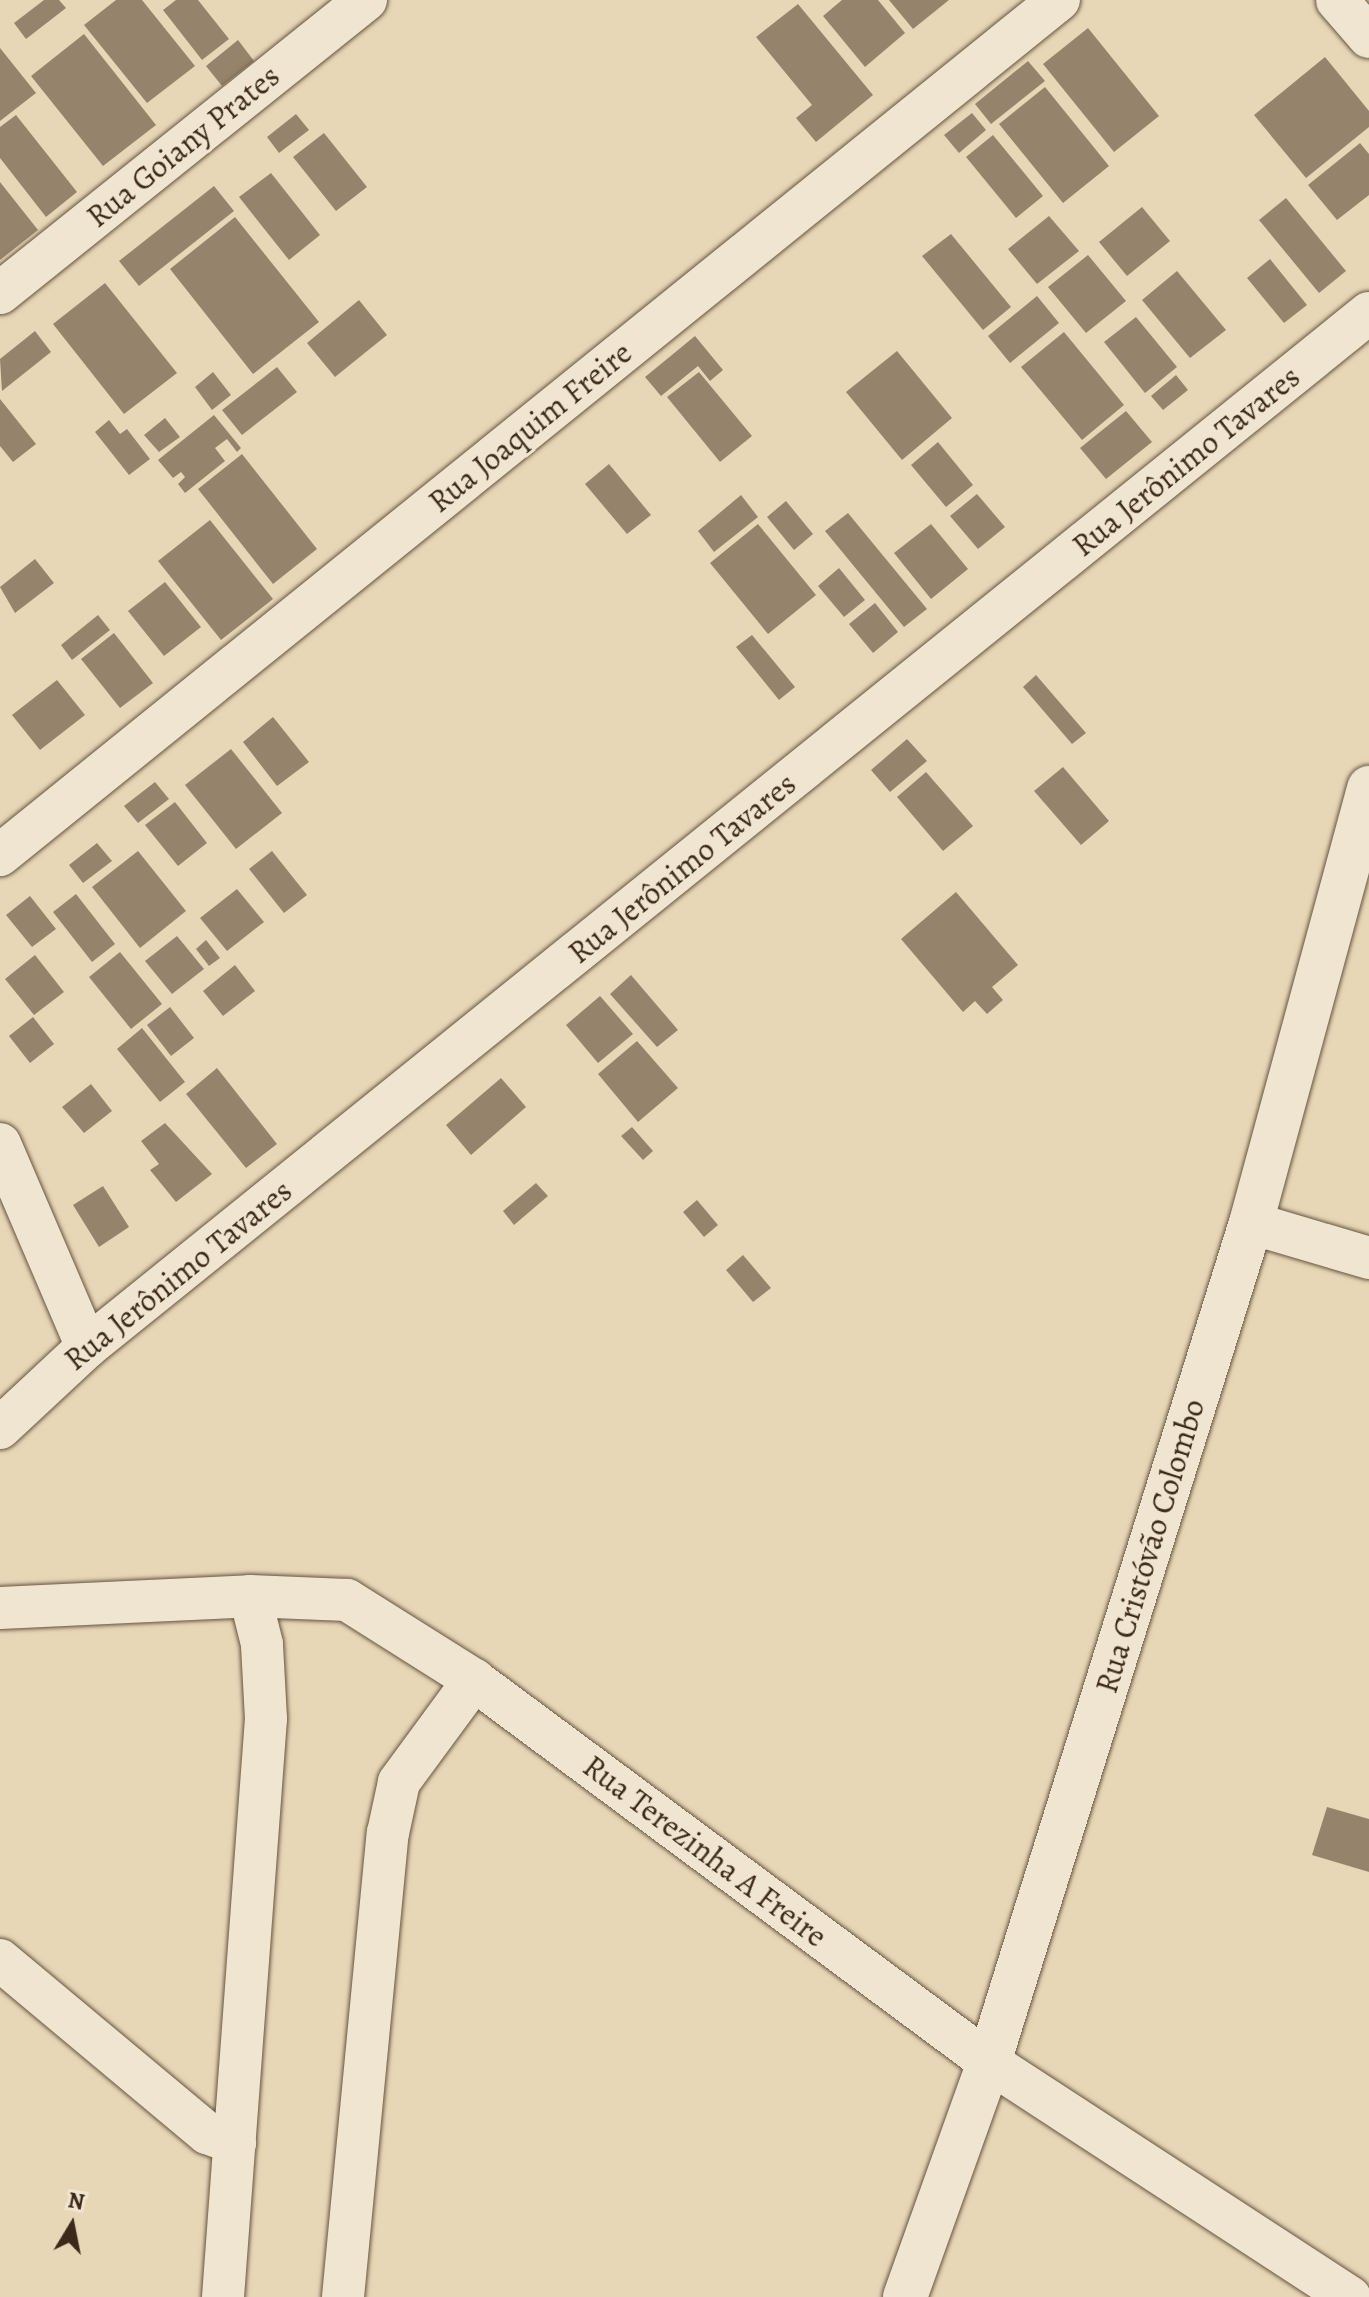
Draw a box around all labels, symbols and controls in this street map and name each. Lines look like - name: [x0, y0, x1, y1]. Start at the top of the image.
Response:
- street label: Rua Goiany Prates: [79, 56, 287, 236]
- street label: Rua Joaquim Freire: [421, 333, 639, 521]
- street label: Rua Jerônimo Tavares: [1064, 357, 1308, 565]
- street label: Rua Jerônimo Tavares: [560, 764, 804, 972]
- street label: Rua Jerônimo Tavares: [56, 1171, 300, 1379]
- street label: Rua Cristóvão Colombo: [1087, 1394, 1213, 1698]
- street label: Rua Terezinha A Freire: [576, 1747, 834, 1955]
- north arrow: [32, 2185, 112, 2265]
- text: N: [66, 2185, 87, 2218]

